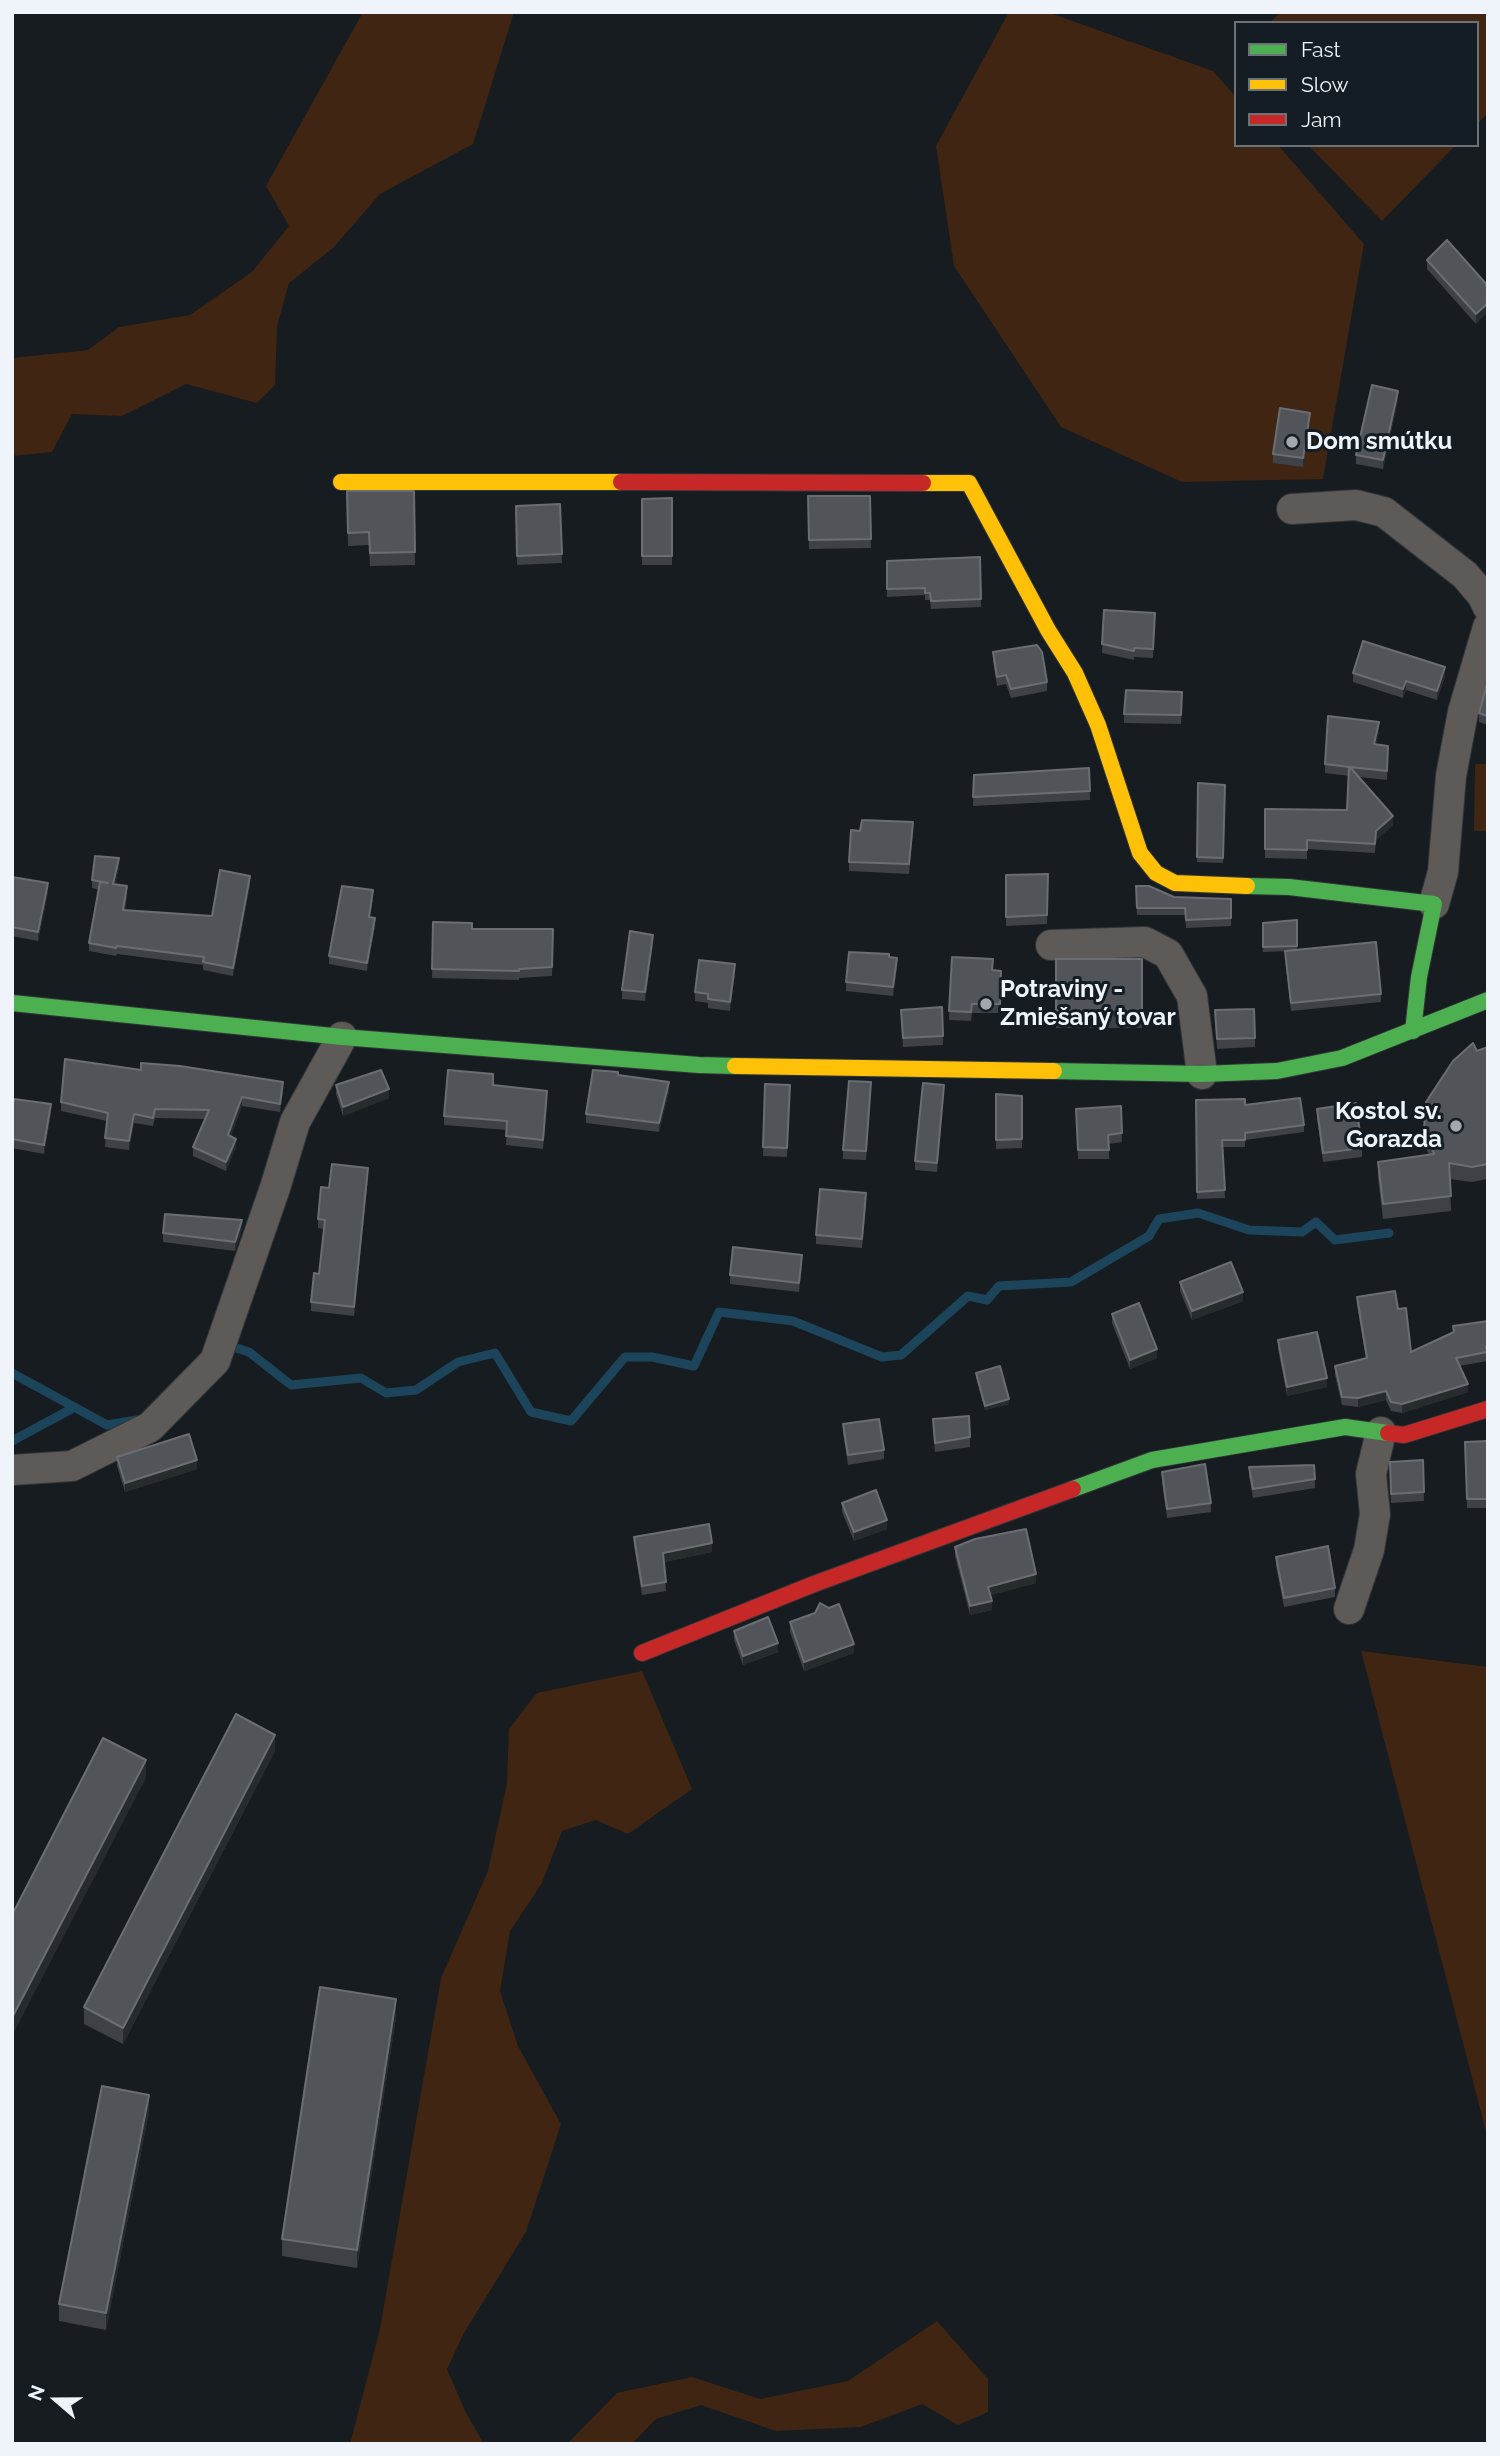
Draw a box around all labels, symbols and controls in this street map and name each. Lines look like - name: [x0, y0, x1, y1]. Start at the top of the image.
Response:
- legend: [1234, 21, 1479, 147]
- text: Fast: [1301, 37, 1341, 62]
- text: Slow: [1301, 72, 1349, 97]
- text: Jam: [1301, 107, 1342, 132]
- place label: Dom smútku: [1306, 428, 1452, 456]
- marker: Dom smútku: [1284, 434, 1300, 450]
- place label: Potraviny - Zmiešaný tovar: [1000, 976, 1176, 1032]
- marker: Potraviny - Zmiešaný tovar: [978, 996, 994, 1012]
- place label: Kostol sv. Gorazda: [1335, 1098, 1442, 1154]
- marker: Kostol sv. Gorazda: [1448, 1118, 1464, 1134]
- north arrow: [21, 2365, 91, 2435]
- text: N: [23, 2382, 49, 2403]

